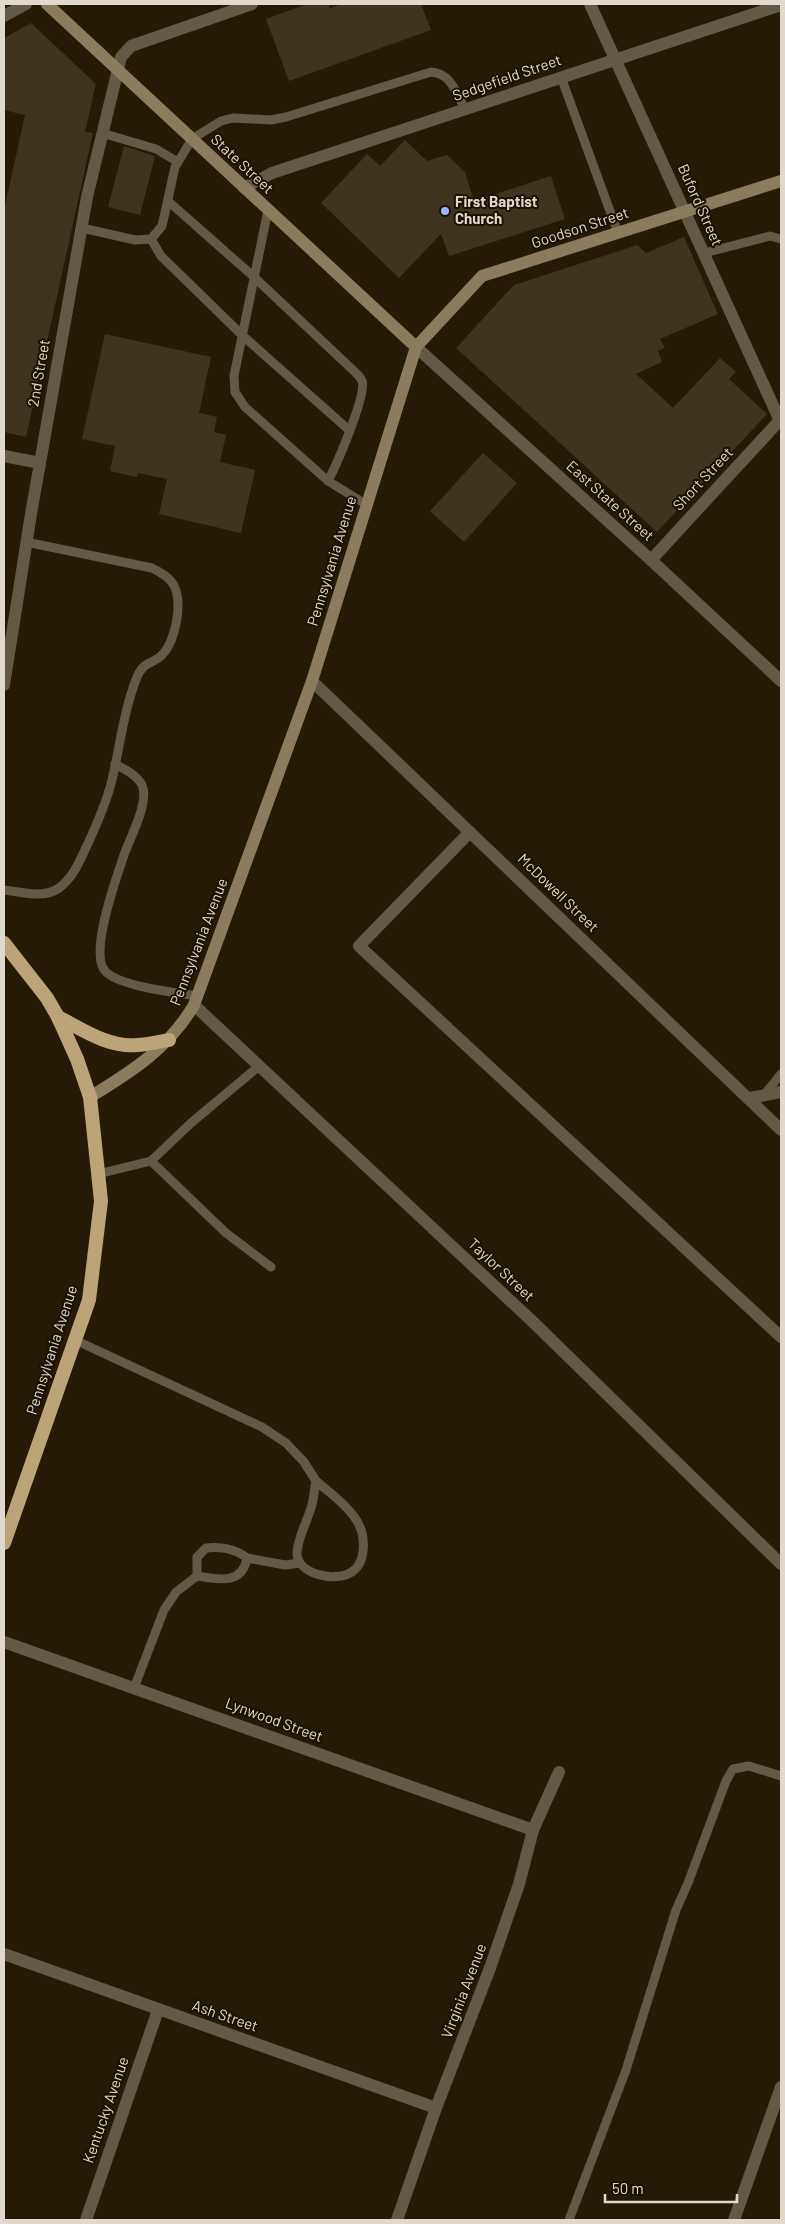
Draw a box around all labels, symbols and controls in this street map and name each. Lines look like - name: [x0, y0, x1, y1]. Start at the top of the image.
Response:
- street label: Sedgefield Street: [450, 50, 563, 104]
- street label: State Street: [208, 130, 278, 197]
- street label: Buford Street: [675, 161, 727, 248]
- place label: First Baptist Church: [455, 192, 538, 227]
- street label: Goodson Street: [529, 203, 631, 251]
- marker: First Baptist Church: [439, 205, 451, 217]
- street label: 2nd Street: [23, 338, 53, 408]
- street label: Short Street: [668, 443, 736, 514]
- street label: East State Street: [563, 456, 658, 544]
- street label: Pennsylvania Avenue: [303, 494, 359, 628]
- street label: McDowell Street: [515, 849, 603, 935]
- street label: Pennsylvania Avenue: [166, 876, 231, 1008]
- street label: Taylor Street: [465, 1234, 538, 1304]
- street label: Pennsylvania Avenue: [22, 1283, 80, 1417]
- street label: Lynwood Street: [223, 1693, 325, 1745]
- street label: Virginia Avenue: [437, 1941, 489, 2041]
- street label: Ash Street: [190, 1995, 261, 2035]
- street label: Kentucky Avenue: [78, 2054, 132, 2165]
- scale bar: [605, 2172, 738, 2204]
- text: 50 m: [612, 2179, 644, 2197]

